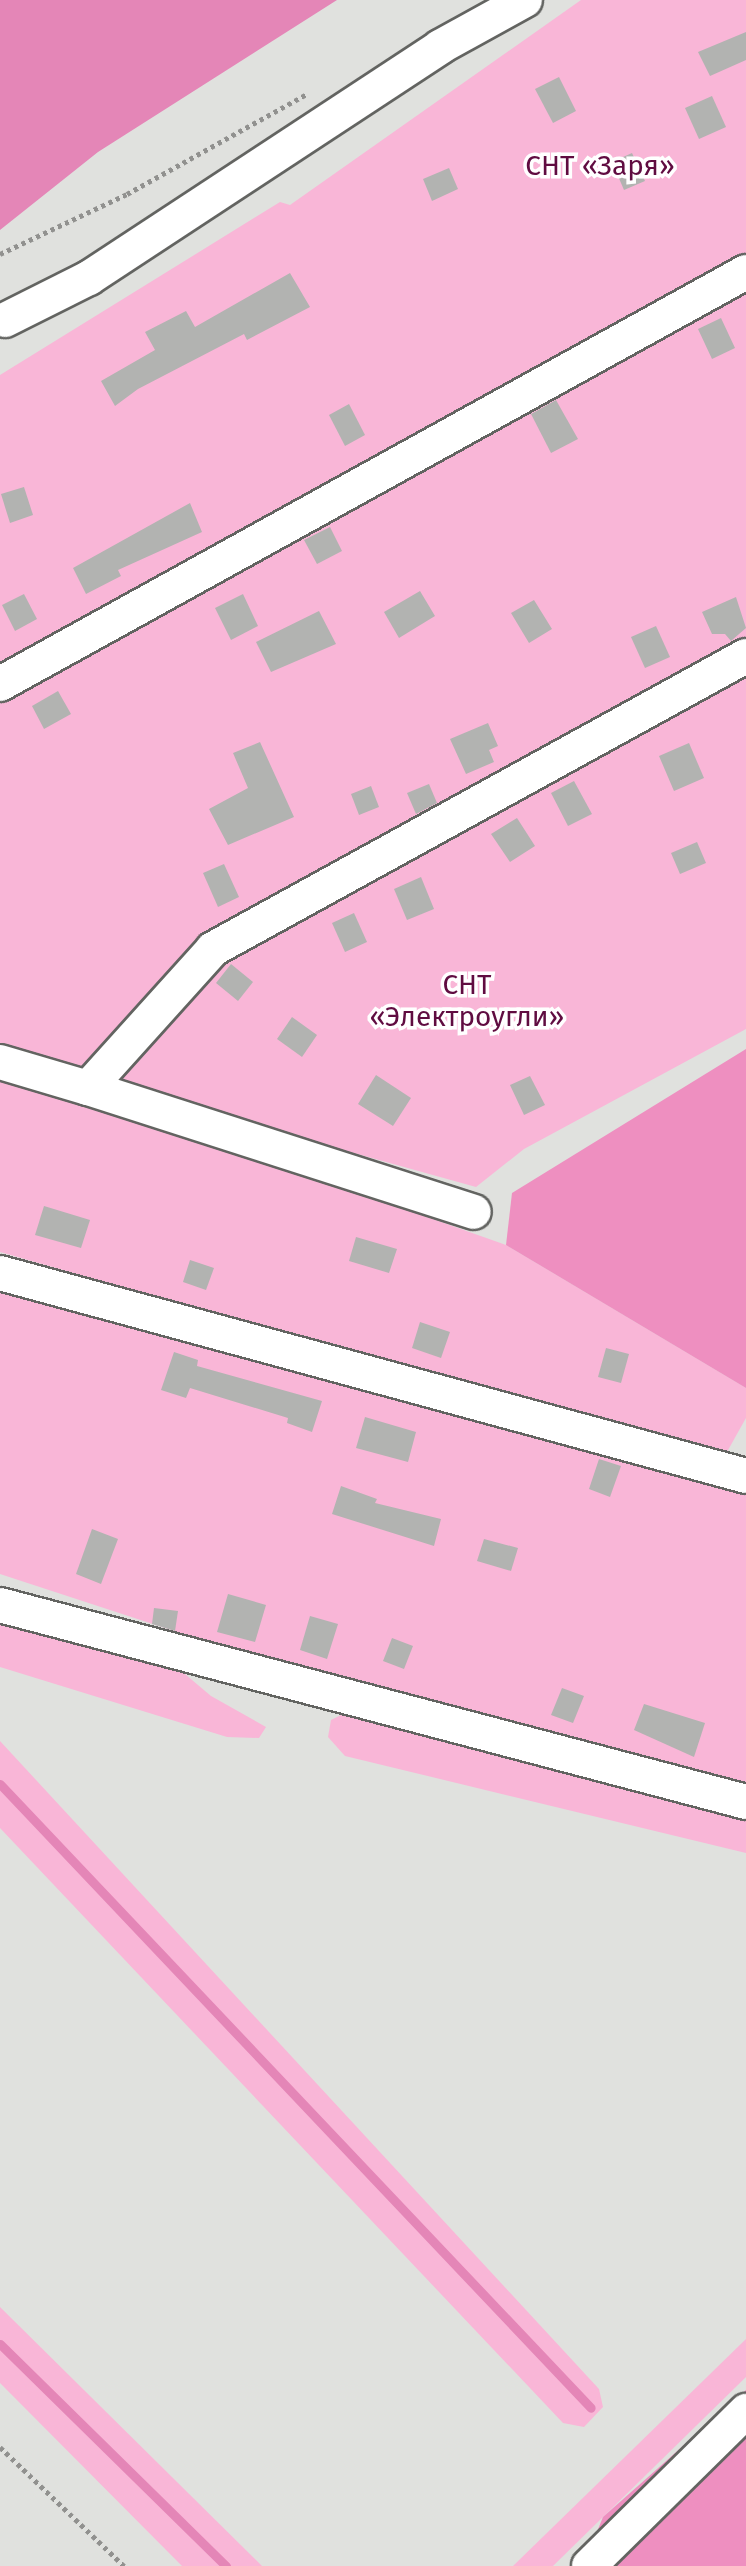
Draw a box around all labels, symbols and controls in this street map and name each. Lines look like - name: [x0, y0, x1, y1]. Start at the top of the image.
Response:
- park label: СНТ «Заря»: [525, 149, 675, 183]
- park label: СНТ «Электроугли»: [370, 968, 564, 1034]

